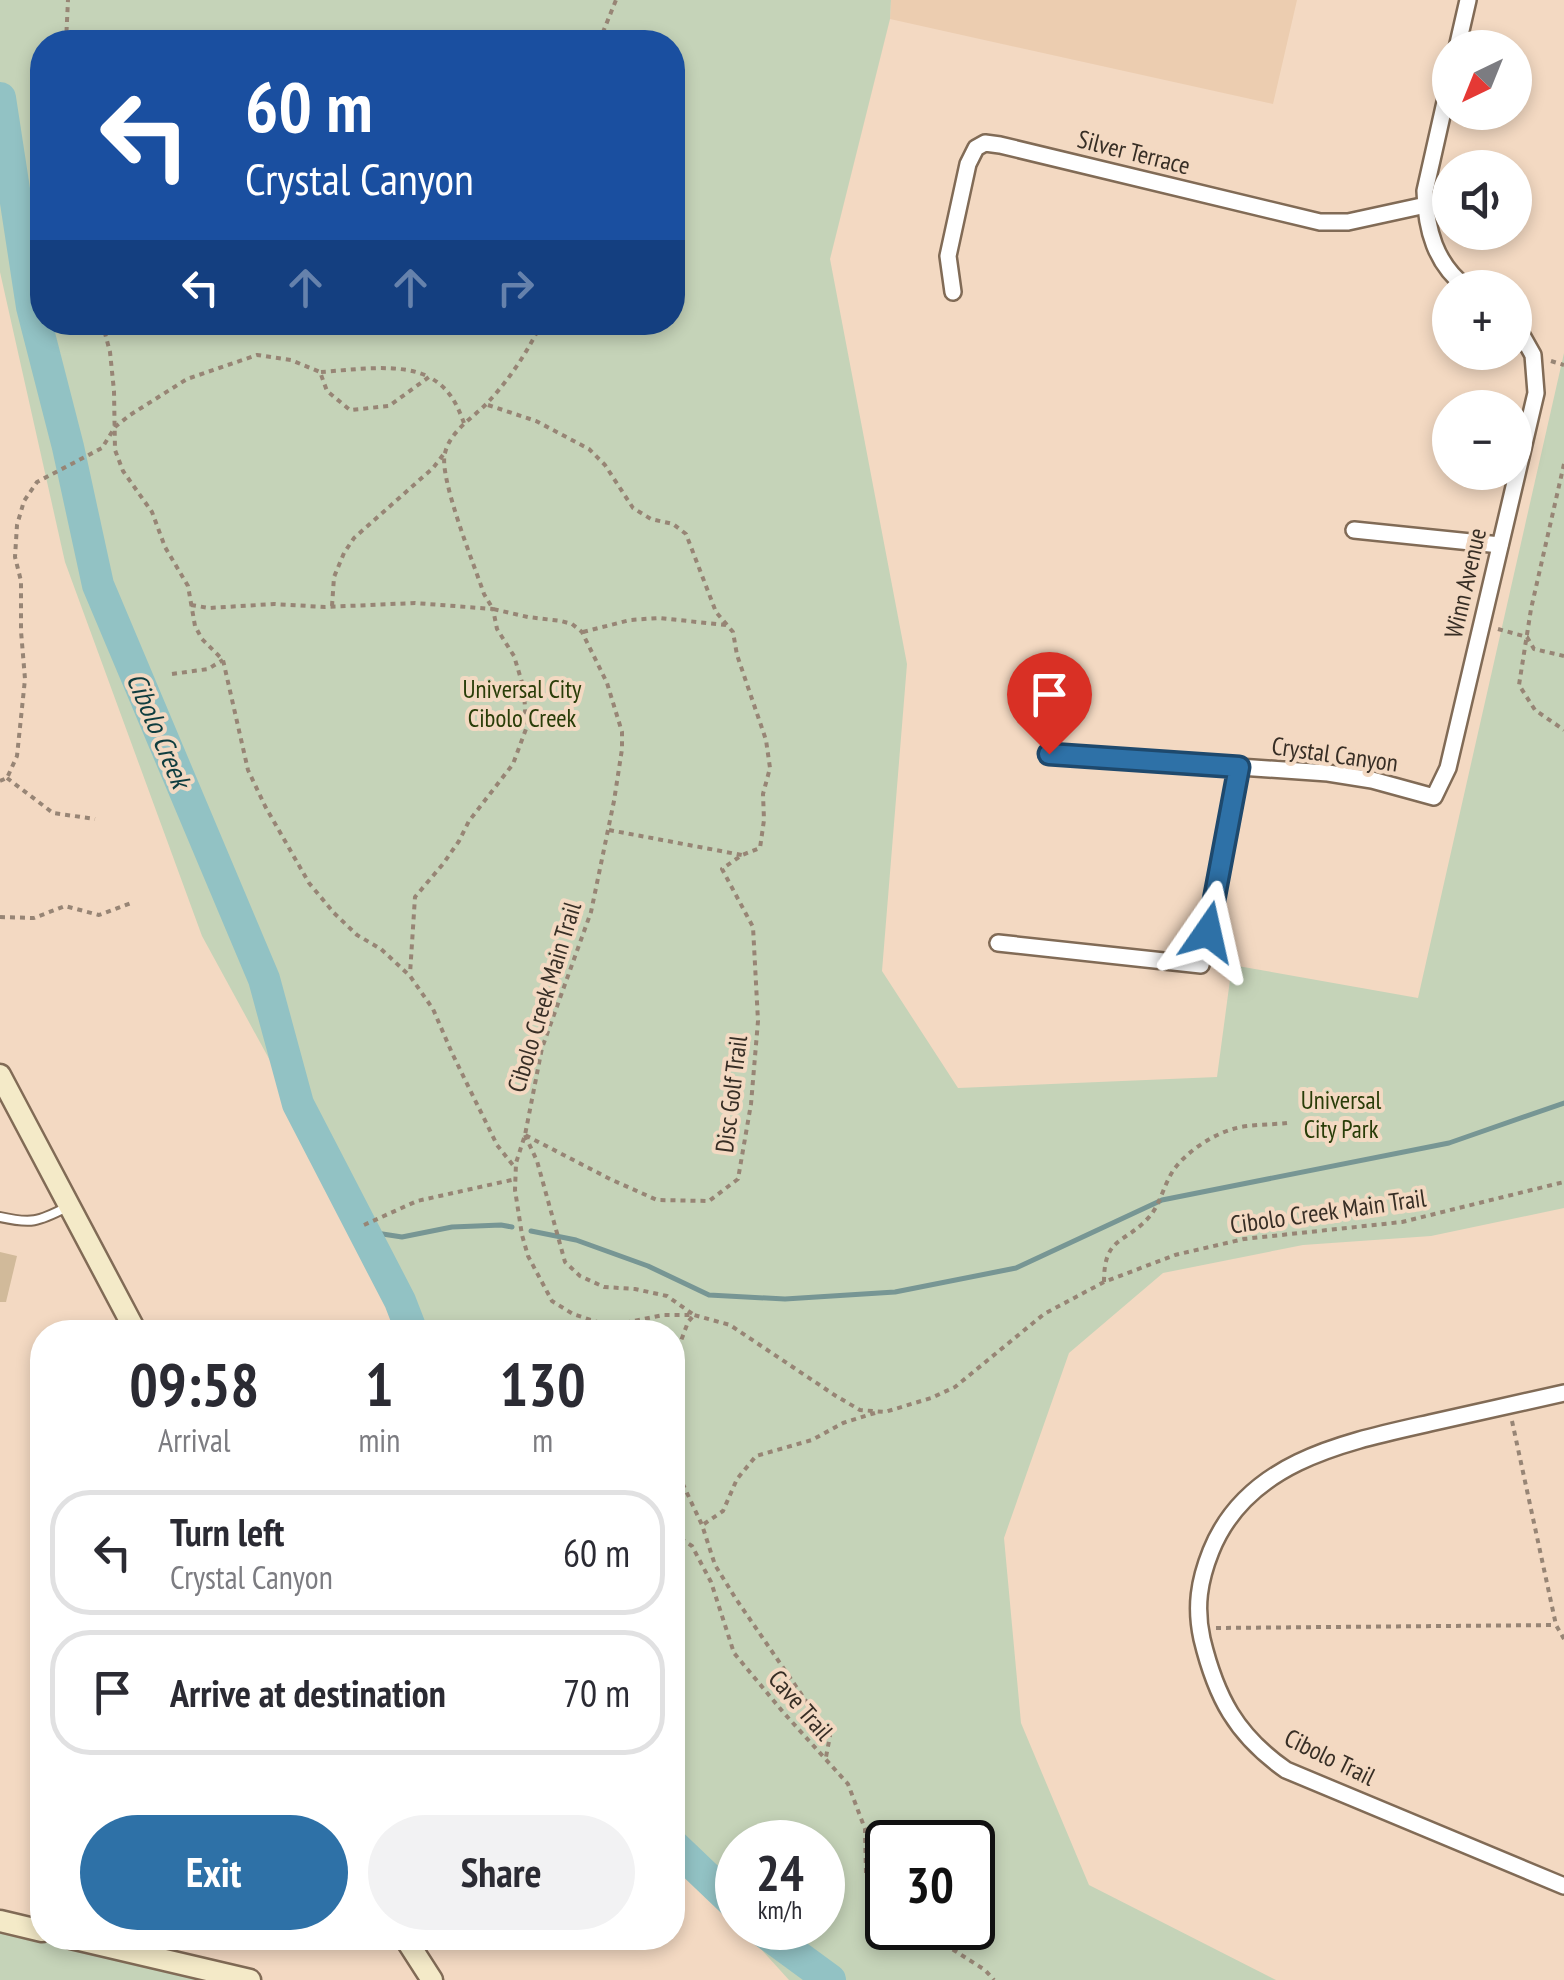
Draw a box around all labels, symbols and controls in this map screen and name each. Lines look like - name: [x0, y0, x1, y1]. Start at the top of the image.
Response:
- north arrow: [1432, 30, 1532, 130]
- map controls: [1432, 30, 1532, 490]
- text: 60 m: [245, 61, 373, 151]
- icon: left: [80, 70, 210, 200]
- street label: Silver Terrace: [1074, 123, 1194, 181]
- text: Crystal Canyon: [245, 149, 474, 207]
- button: sound: [1432, 150, 1532, 250]
- icon: left: [173, 260, 228, 315]
- icon: ahead: [278, 260, 333, 315]
- icon: ahead: [383, 260, 438, 315]
- icon: right: [488, 260, 543, 315]
- button: +: [1432, 270, 1532, 370]
- button: −: [1432, 390, 1532, 490]
- street label: Winn Avenue: [1437, 525, 1493, 641]
- pin: [1007, 652, 1092, 755]
- water label: Cibolo Creek: [119, 667, 201, 796]
- icon: arrive: [1022, 667, 1077, 722]
- park label: Universal City Cibolo Creek: [463, 673, 582, 734]
- street label: Crystal Canyon: [1270, 729, 1400, 779]
- position arrow: [1156, 880, 1260, 984]
- street label: Cibolo Creek Main Trail: [500, 898, 588, 1096]
- street label: Disc Golf Trail: [708, 1033, 754, 1154]
- park label: Universal City Park: [1301, 1084, 1381, 1145]
- street label: Cibolo Creek Main Trail: [1228, 1181, 1428, 1241]
- text: 09:58: [129, 1345, 259, 1423]
- text: 1: [365, 1345, 394, 1423]
- text: 130: [500, 1345, 586, 1423]
- text: Arrival: [158, 1419, 230, 1461]
- text: min: [358, 1419, 400, 1461]
- text: m: [532, 1419, 553, 1461]
- text: Turn left: [170, 1507, 284, 1556]
- icon: left: [85, 1525, 140, 1580]
- text: 60 m: [563, 1528, 630, 1577]
- text: Crystal Canyon: [170, 1556, 333, 1598]
- street label: Cave Trail: [762, 1663, 840, 1747]
- icon: arrive: [85, 1665, 140, 1720]
- text: Arrive at destination: [170, 1668, 446, 1717]
- text: 70 m: [563, 1668, 630, 1717]
- street label: Cibolo Trail: [1279, 1721, 1381, 1793]
- button: Exit: [80, 1815, 348, 1930]
- button: Share: [368, 1815, 635, 1930]
- speed limit sign: 30: [865, 1820, 995, 1950]
- text: 24: [756, 1840, 804, 1905]
- text: km/h: [758, 1894, 802, 1926]

